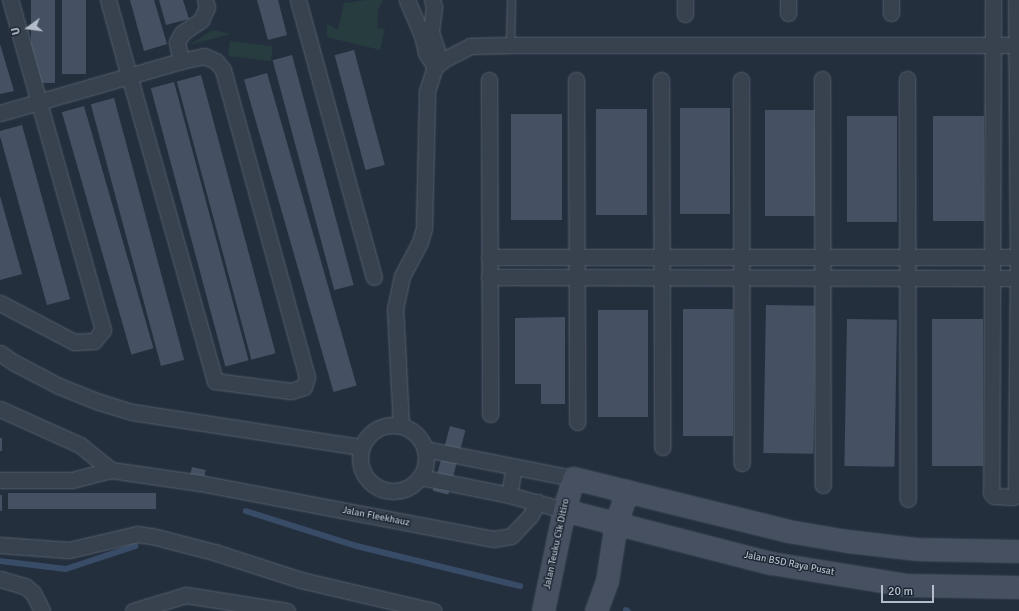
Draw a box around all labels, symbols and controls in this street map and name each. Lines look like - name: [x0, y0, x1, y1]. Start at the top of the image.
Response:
- north arrow: [8, 8, 48, 48]
- text: U: [9, 26, 23, 36]
- street label: Jalan Teuku Cik Ditiro: [542, 498, 572, 590]
- street label: Jalan Fleekhauz: [341, 505, 411, 529]
- street label: Jalan BSD Raya Pusat: [743, 549, 835, 579]
- scale bar: [883, 577, 936, 603]
- text: 20 m: [888, 584, 913, 599]

